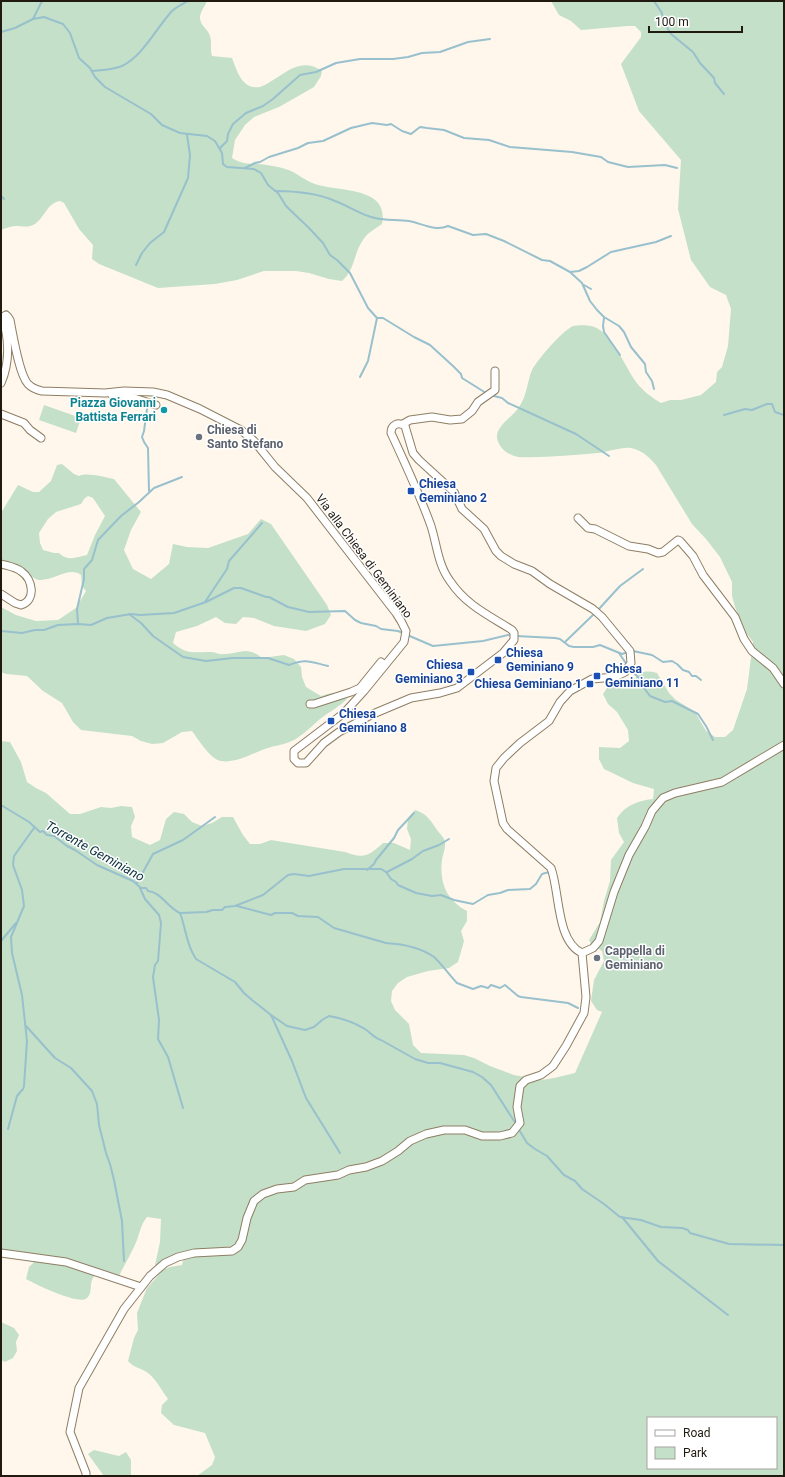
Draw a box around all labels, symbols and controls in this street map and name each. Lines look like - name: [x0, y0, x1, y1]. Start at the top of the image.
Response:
- scale bar: [649, 8, 742, 34]
- text: 100 m: [655, 15, 689, 29]
- place label: Piazza Giovanni Battista Ferrari: [70, 396, 156, 424]
- marker: Piazza Giovanni Battista Ferrari: [159, 405, 169, 415]
- place label: Chiesa di Santo Stefano: [207, 423, 284, 451]
- marker: Chiesa di Santo Stefano: [194, 432, 204, 442]
- place label: Chiesa Geminiano 2: [419, 477, 487, 505]
- marker: Chiesa Geminiano 2: [406, 486, 416, 496]
- street label: Via alla Chiesa di Geminiano: [313, 491, 415, 621]
- place label: Chiesa Geminiano 9: [506, 646, 574, 674]
- marker: Chiesa Geminiano 9: [493, 655, 503, 665]
- place label: Chiesa Geminiano 3: [395, 658, 464, 686]
- place label: Chiesa Geminiano 11: [605, 662, 680, 690]
- marker: Chiesa Geminiano 3: [466, 667, 476, 677]
- marker: Chiesa Geminiano 11: [592, 671, 602, 681]
- place label: Chiesa Geminiano 1: [474, 677, 582, 691]
- marker: Chiesa Geminiano 1: [585, 679, 595, 689]
- place label: Chiesa Geminiano 8: [339, 707, 407, 735]
- marker: Chiesa Geminiano 8: [326, 716, 336, 726]
- water label: Torrente Geminiano: [43, 818, 147, 884]
- place label: Cappella di Geminiano: [605, 944, 665, 972]
- marker: Cappella di Geminiano: [592, 953, 602, 963]
- legend: [647, 1417, 777, 1469]
- text: Road: [683, 1426, 711, 1440]
- text: Park: [683, 1446, 708, 1460]

